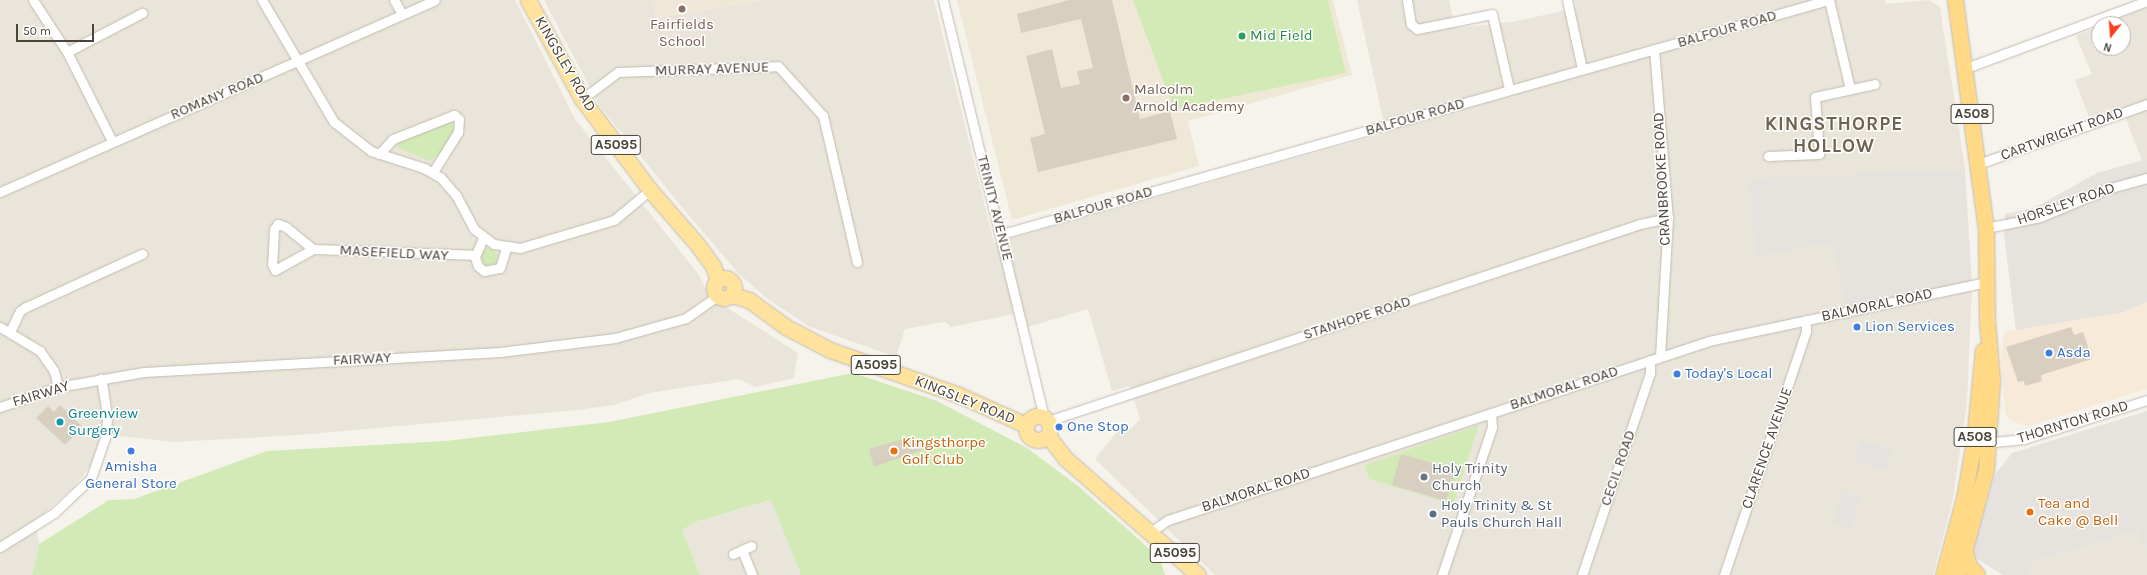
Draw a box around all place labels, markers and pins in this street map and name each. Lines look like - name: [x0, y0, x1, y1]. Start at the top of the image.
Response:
- marker: Fairfields School: [677, 4, 687, 14]
- place label: Fairfields School: [650, 15, 714, 50]
- place label: Mid Field: [1250, 27, 1313, 45]
- marker: Mid Field: [1237, 31, 1247, 41]
- place label: Malcolm Arnold Academy: [1134, 80, 1244, 115]
- marker: Malcolm Arnold Academy: [1121, 93, 1131, 103]
- place label: Lion Services: [1865, 318, 1955, 336]
- marker: Lion Services: [1852, 322, 1862, 332]
- place label: Asda: [2057, 344, 2091, 362]
- marker: Asda: [2044, 348, 2054, 358]
- place label: Today's Local: [1685, 365, 1773, 383]
- marker: Today's Local: [1672, 369, 1682, 379]
- place label: Greenview Surgery: [68, 404, 138, 439]
- marker: Greenview Surgery: [55, 417, 65, 427]
- place label: One Stop: [1067, 418, 1129, 436]
- marker: One Stop: [1054, 422, 1064, 432]
- place label: Kingsthorpe Golf Club: [902, 433, 986, 468]
- marker: Amisha General Store: [126, 446, 136, 456]
- marker: Kingsthorpe Golf Club: [889, 446, 899, 456]
- place label: Amisha General Store: [85, 457, 177, 492]
- place label: Holy Trinity Church: [1432, 459, 1507, 494]
- marker: Holy Trinity Church: [1419, 472, 1429, 482]
- place label: Tea and Cake @ Bell: [2038, 494, 2118, 529]
- place label: Holy Trinity & St Pauls Church Hall: [1441, 496, 1562, 531]
- marker: Tea and Cake @ Bell: [2025, 507, 2035, 517]
- marker: Holy Trinity & St Pauls Church Hall: [1428, 509, 1438, 519]

